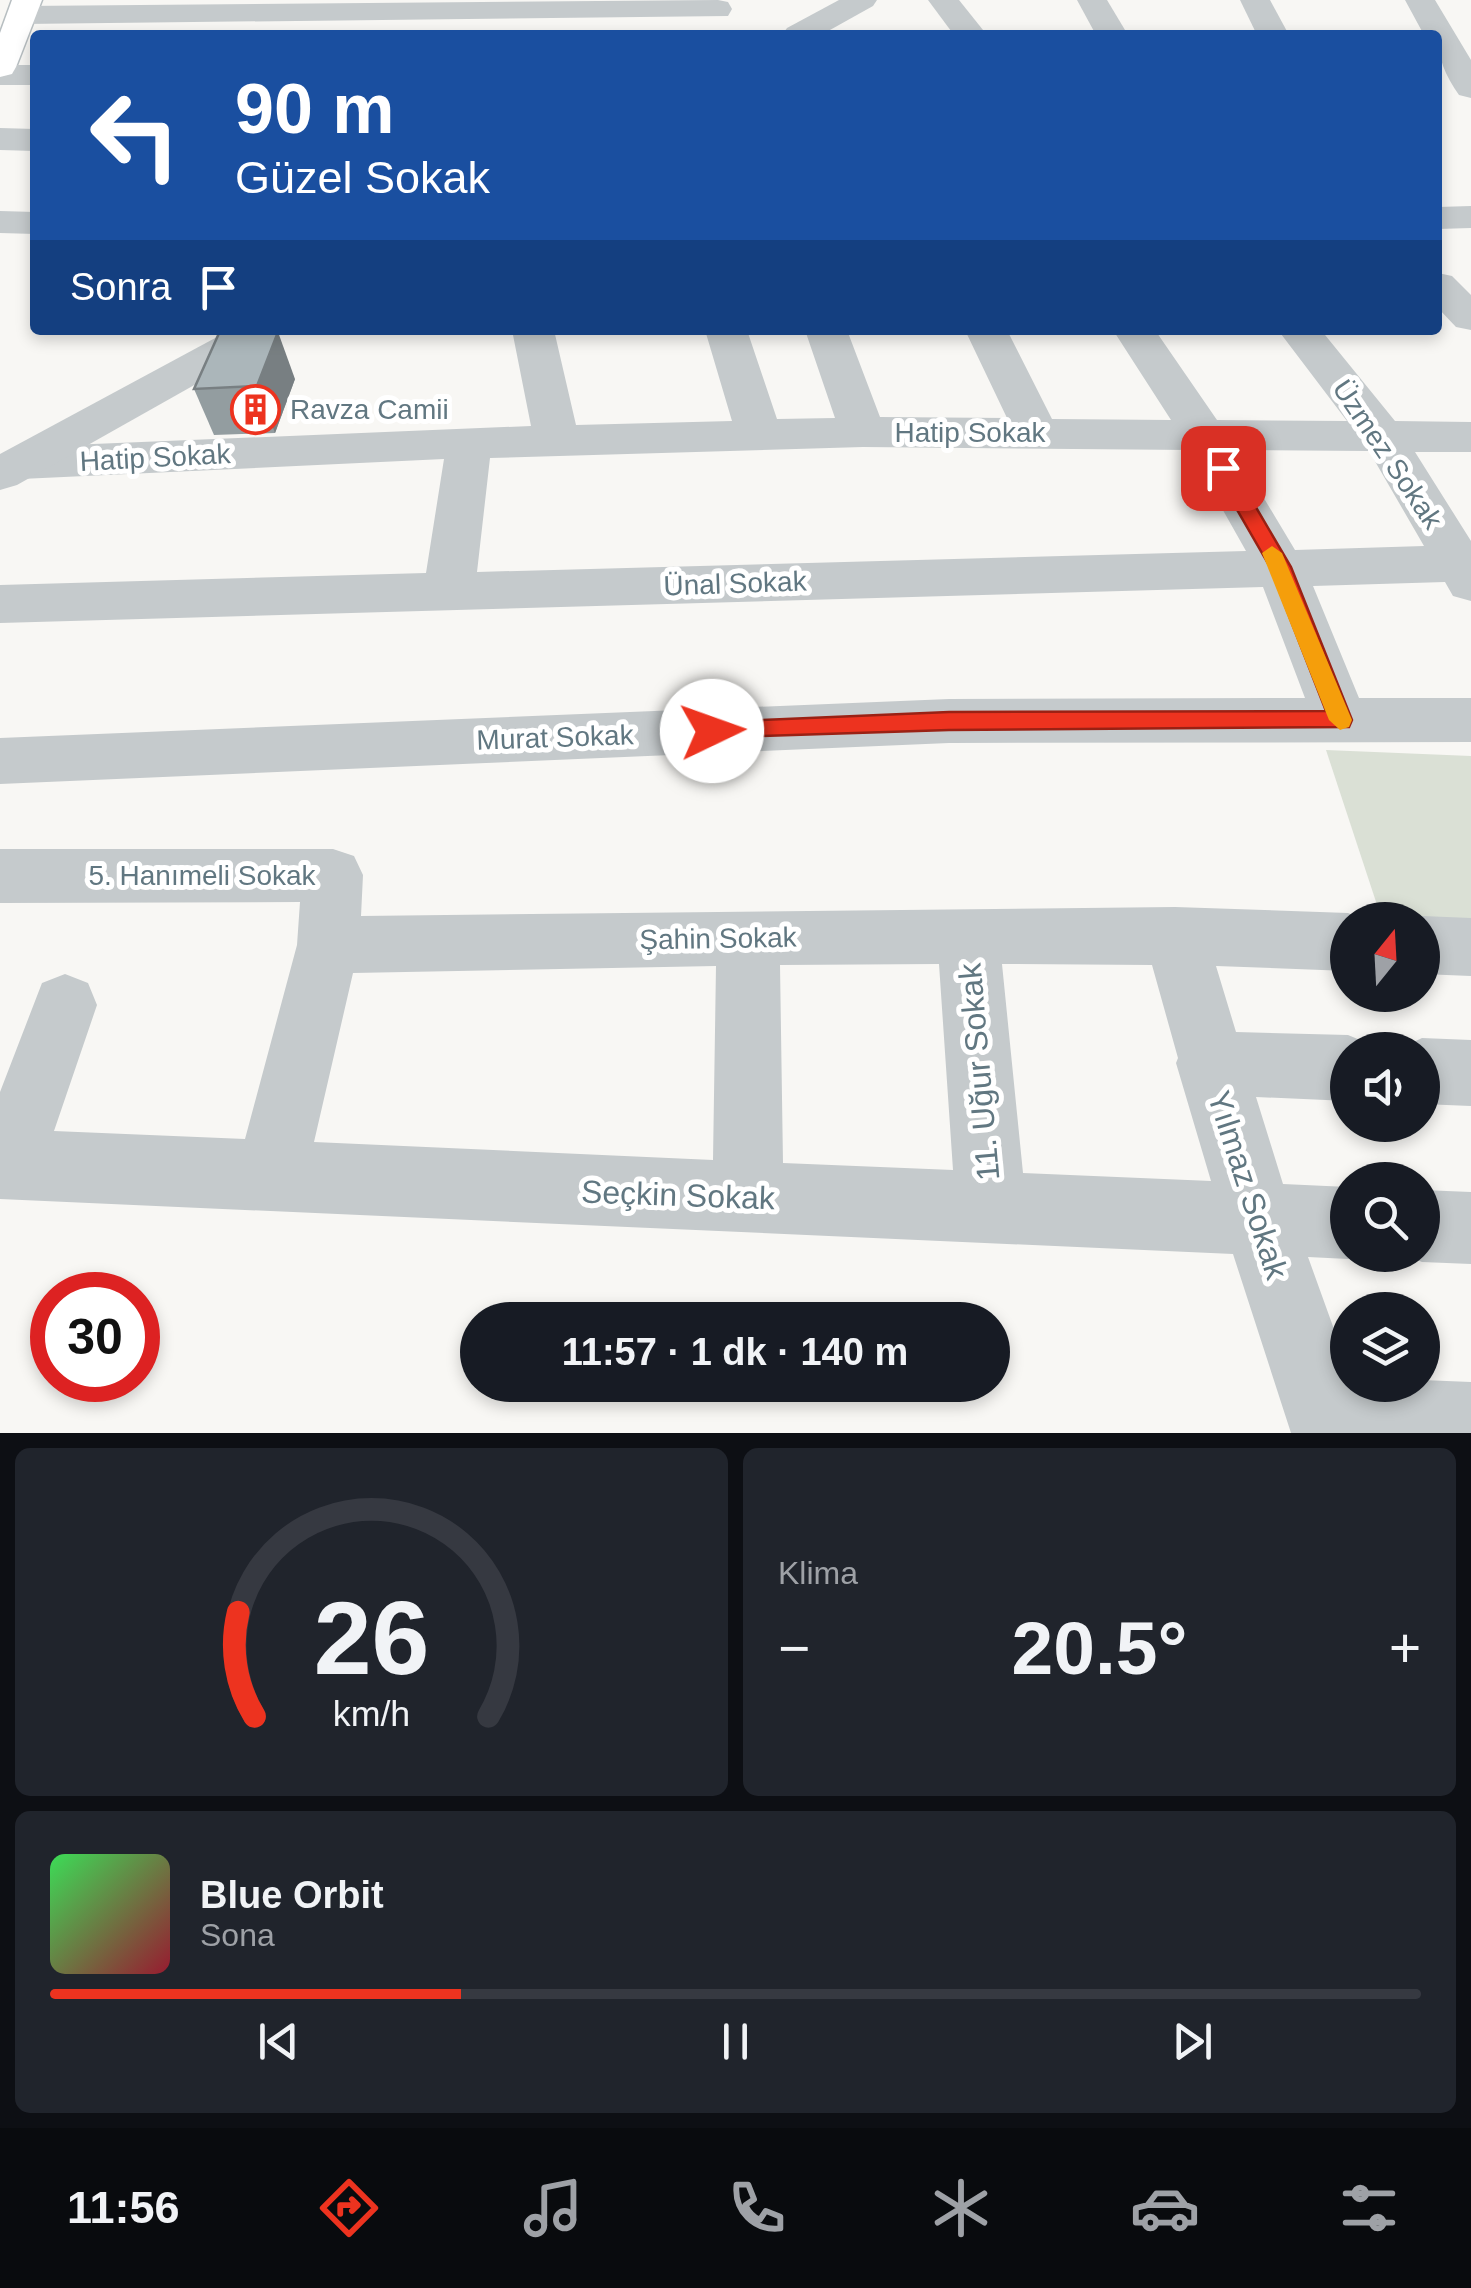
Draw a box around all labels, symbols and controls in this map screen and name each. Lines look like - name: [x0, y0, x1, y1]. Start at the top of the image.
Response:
- icon: left: [70, 70, 200, 200]
- text: 90 m: [235, 70, 395, 148]
- text: Güzel Sokak: [235, 152, 490, 203]
- icon: arrive: [191, 260, 246, 315]
- text: Sonra: [70, 266, 171, 308]
- street label: Üzmez Sokak: [1326, 374, 1449, 535]
- building icon: Ravza Camii: [229, 383, 281, 435]
- place label: Ravza Camii: [290, 394, 449, 425]
- street label: Hatip Sokak: [895, 417, 1046, 448]
- pin: [1181, 426, 1266, 511]
- street label: Hatip Sokak: [79, 438, 232, 477]
- icon: arrive: [1196, 441, 1251, 496]
- street label: Ünal Sokak: [663, 565, 808, 601]
- position arrow: [660, 679, 764, 783]
- street label: Murat Sokak: [476, 719, 635, 756]
- street label: 5. Hanımeli Sokak: [88, 860, 317, 891]
- north arrow: [1330, 902, 1440, 1012]
- map controls: [1330, 902, 1440, 1402]
- street label: Şahin Sokak: [639, 922, 798, 955]
- street label: 11. Uğur Sokak: [951, 961, 1006, 1182]
- button: sound: [1330, 1032, 1440, 1142]
- street label: Yılmaz Sokak: [1201, 1086, 1296, 1285]
- button: search: [1330, 1162, 1440, 1272]
- street label: Seçkin Sokak: [580, 1174, 777, 1216]
- speed limit sign: 30: [30, 1272, 160, 1402]
- button: layers: [1330, 1292, 1440, 1402]
- text: 11:57 · 1 dk · 140 m: [562, 1331, 908, 1373]
- text: Klima: [778, 1555, 858, 1591]
- text: 26: [314, 1580, 429, 1696]
- text: 20.5°: [1012, 1606, 1187, 1690]
- text: −: [778, 1617, 810, 1679]
- text: +: [1389, 1617, 1421, 1679]
- text: km/h: [333, 1694, 410, 1734]
- text: Blue Orbit: [200, 1874, 384, 1916]
- text: Sona: [200, 1917, 275, 1953]
- icon: previous: [251, 2014, 306, 2069]
- icon: pause: [708, 2014, 763, 2069]
- icon: next: [1165, 2014, 1220, 2069]
- icon: directions: [314, 2173, 384, 2243]
- icon: music: [518, 2173, 588, 2243]
- icon: phone: [722, 2173, 792, 2243]
- icon: climate: [926, 2173, 996, 2243]
- icon: car: [1130, 2173, 1200, 2243]
- icon: filters: [1334, 2173, 1404, 2243]
- text: 11:56: [67, 2182, 180, 2233]

